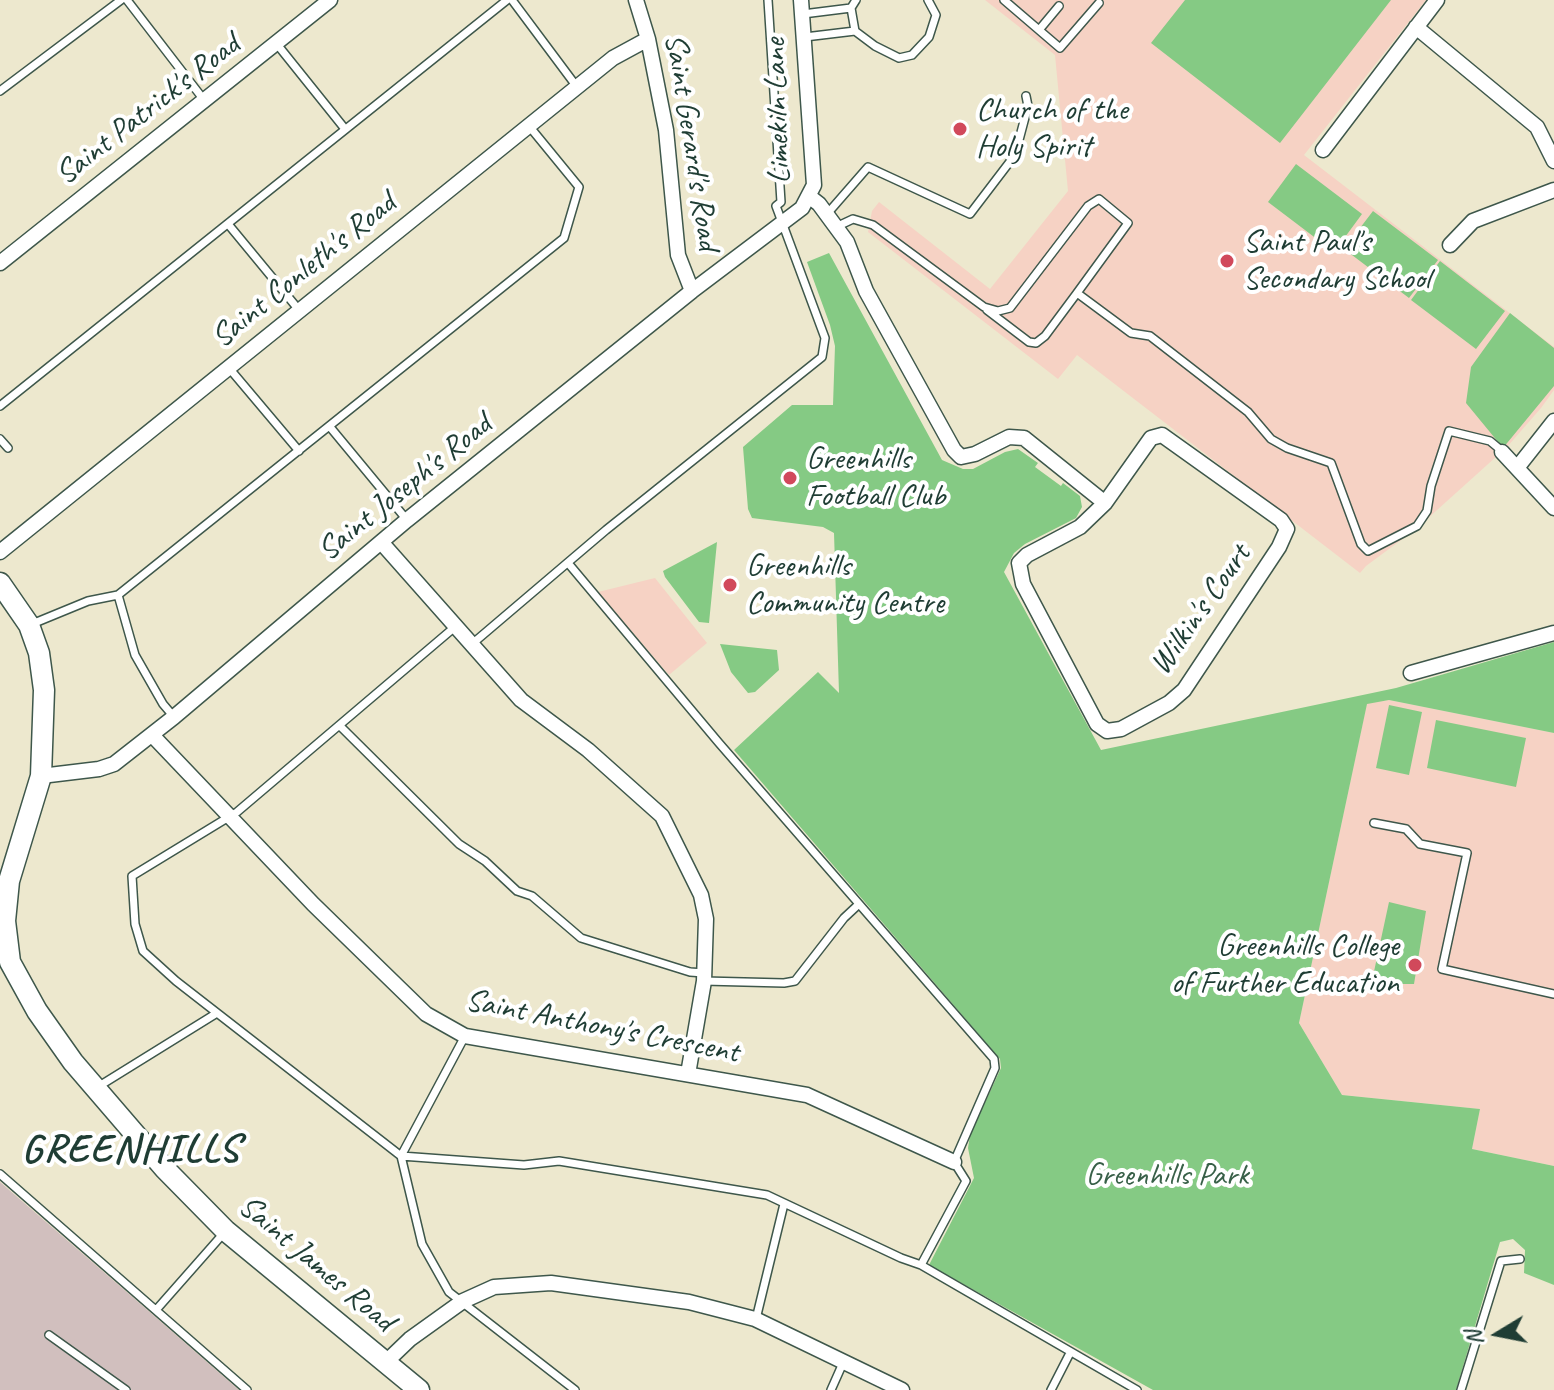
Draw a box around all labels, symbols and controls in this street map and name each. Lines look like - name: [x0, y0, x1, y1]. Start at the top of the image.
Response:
- street label: Saint Patrick's Road: [48, 26, 248, 194]
- street label: Saint Gerard's Road: [655, 31, 727, 253]
- street label: Limekiln Lane: [756, 37, 800, 185]
- place label: Church of the Holy Spirit: [976, 92, 1128, 167]
- marker: Church of the Holy Spirit: [951, 120, 969, 138]
- street label: Saint Conleth's Road: [204, 185, 404, 357]
- place label: Saint Paul's Secondary School: [1243, 224, 1430, 299]
- marker: Saint Paul's Secondary School: [1218, 252, 1236, 270]
- street label: Saint Joseph's Road: [310, 406, 500, 570]
- place label: Greenhills Football Club: [806, 441, 945, 516]
- marker: Greenhills Football Club: [781, 469, 799, 487]
- street label: Wilkin's Court: [1142, 537, 1260, 683]
- place label: Greenhills Community Centre: [746, 548, 944, 623]
- marker: Greenhills Community Centre: [721, 576, 739, 594]
- place label: Greenhills College of Further Education: [1171, 928, 1399, 1003]
- marker: Greenhills College of Further Education: [1406, 956, 1424, 974]
- street label: Saint Anthony's Crescent: [462, 982, 742, 1072]
- district label: GREENHILLS: [23, 1127, 239, 1175]
- park label: Greenhills Park: [1085, 1157, 1249, 1195]
- street label: Saint James Road: [230, 1188, 402, 1340]
- north arrow: [1458, 1294, 1538, 1374]
- text: N: [1459, 1329, 1489, 1347]

